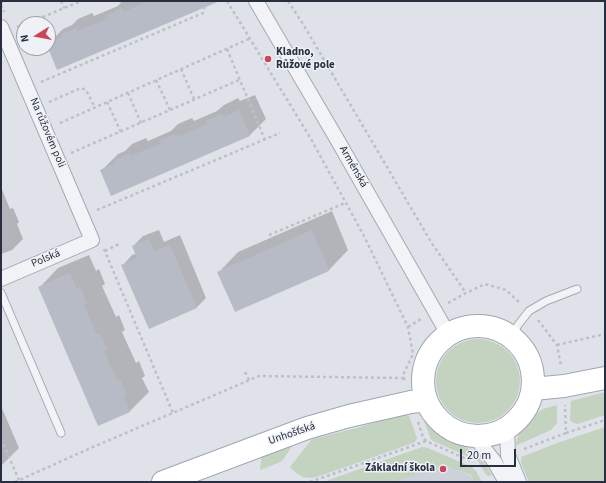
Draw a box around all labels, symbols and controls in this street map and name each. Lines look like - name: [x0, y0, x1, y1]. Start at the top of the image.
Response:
- north arrow: [16, 16, 56, 56]
- text: N: [17, 33, 33, 43]
- place label: Kladno, Růžové pole: [276, 46, 335, 72]
- marker: Kladno, Růžové pole: [263, 54, 273, 64]
- street label: Na růžovém poli: [26, 96, 68, 170]
- street label: Arménská: [336, 144, 370, 190]
- street label: Polská: [30, 247, 62, 271]
- street label: Unhošťská: [267, 420, 317, 448]
- scale bar: [462, 441, 518, 467]
- text: 20 m: [467, 447, 491, 464]
- place label: Základní škola: [365, 462, 435, 476]
- marker: Základní škola: [438, 464, 448, 474]

